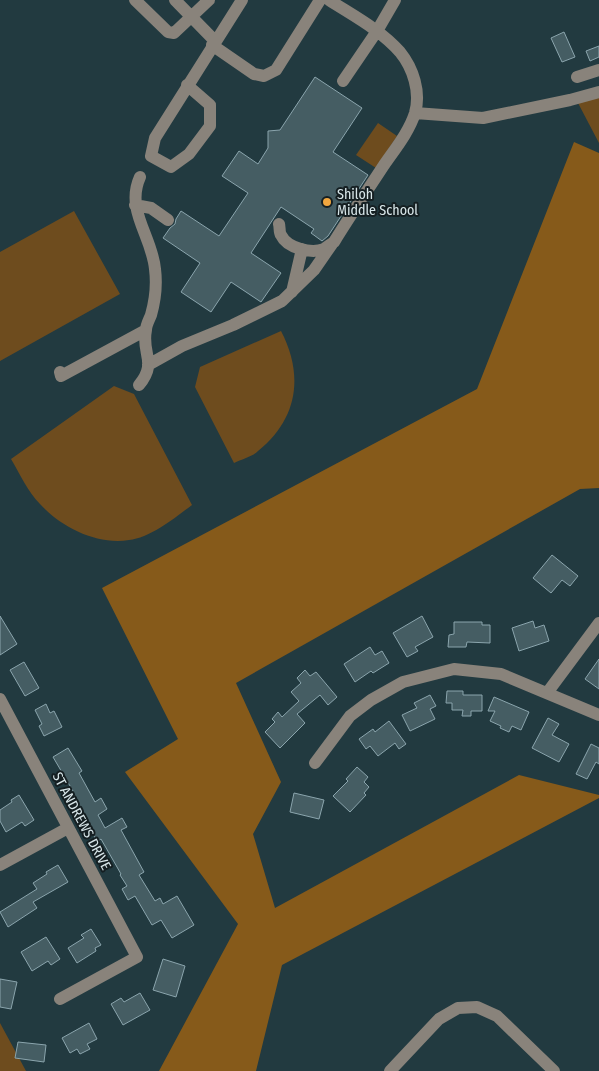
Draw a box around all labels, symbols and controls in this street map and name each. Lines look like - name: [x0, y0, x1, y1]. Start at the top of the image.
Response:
- place label: Shiloh Middle School: [337, 186, 418, 219]
- marker: Shiloh Middle School: [321, 196, 333, 208]
- street label: ST ANDREWS DRIVE: [49, 769, 115, 873]

